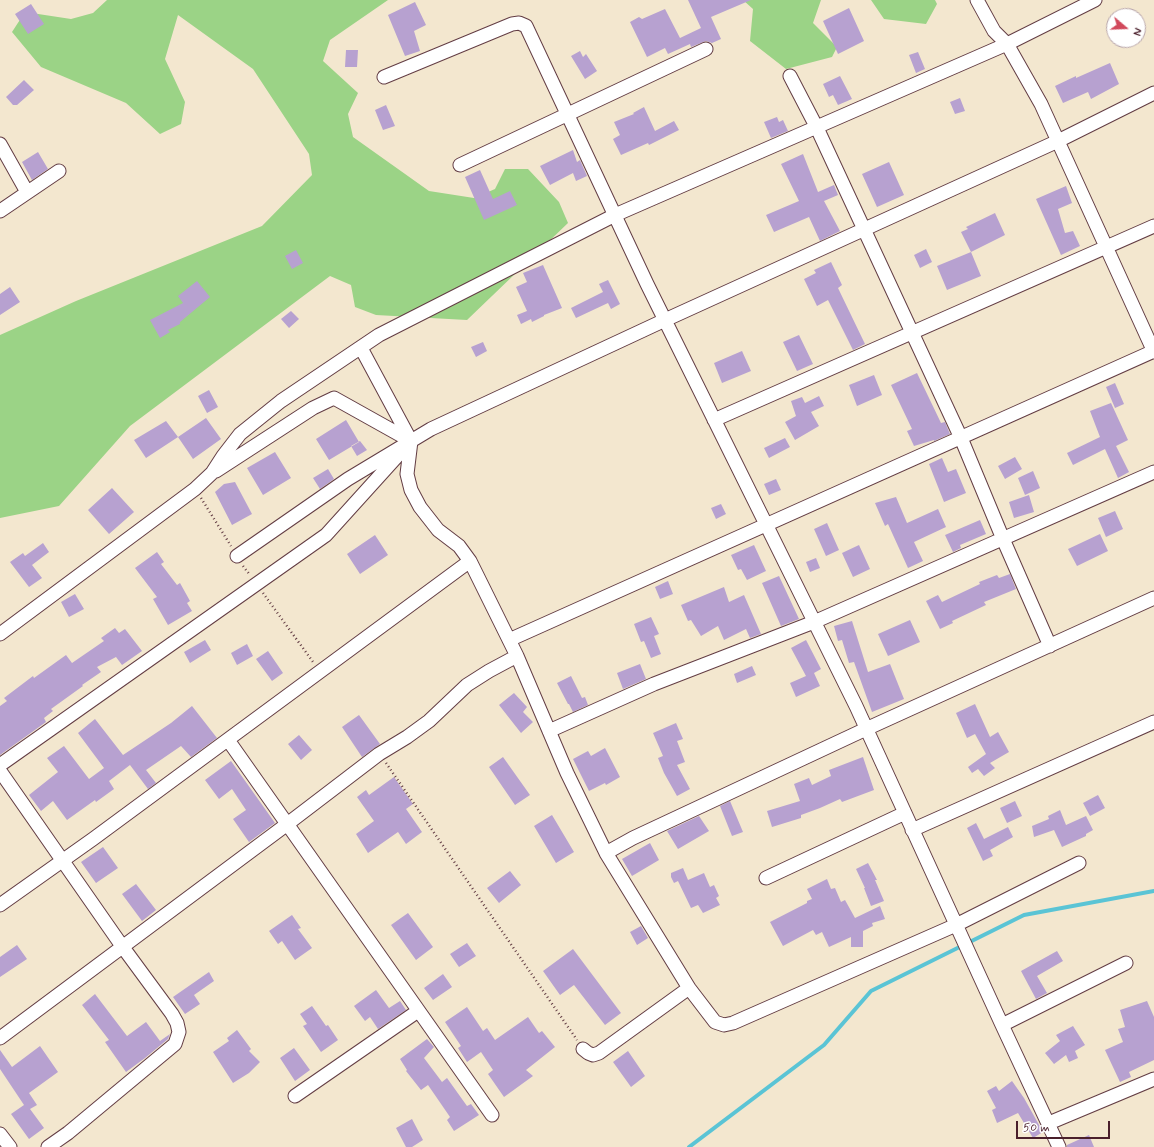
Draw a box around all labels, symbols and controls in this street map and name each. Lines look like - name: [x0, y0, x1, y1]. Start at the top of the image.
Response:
- north arrow: [1106, 8, 1146, 48]
- text: N: [1129, 26, 1144, 37]
- scale bar: [1018, 1113, 1112, 1139]
- text: 50 m: [1023, 1120, 1050, 1136]

